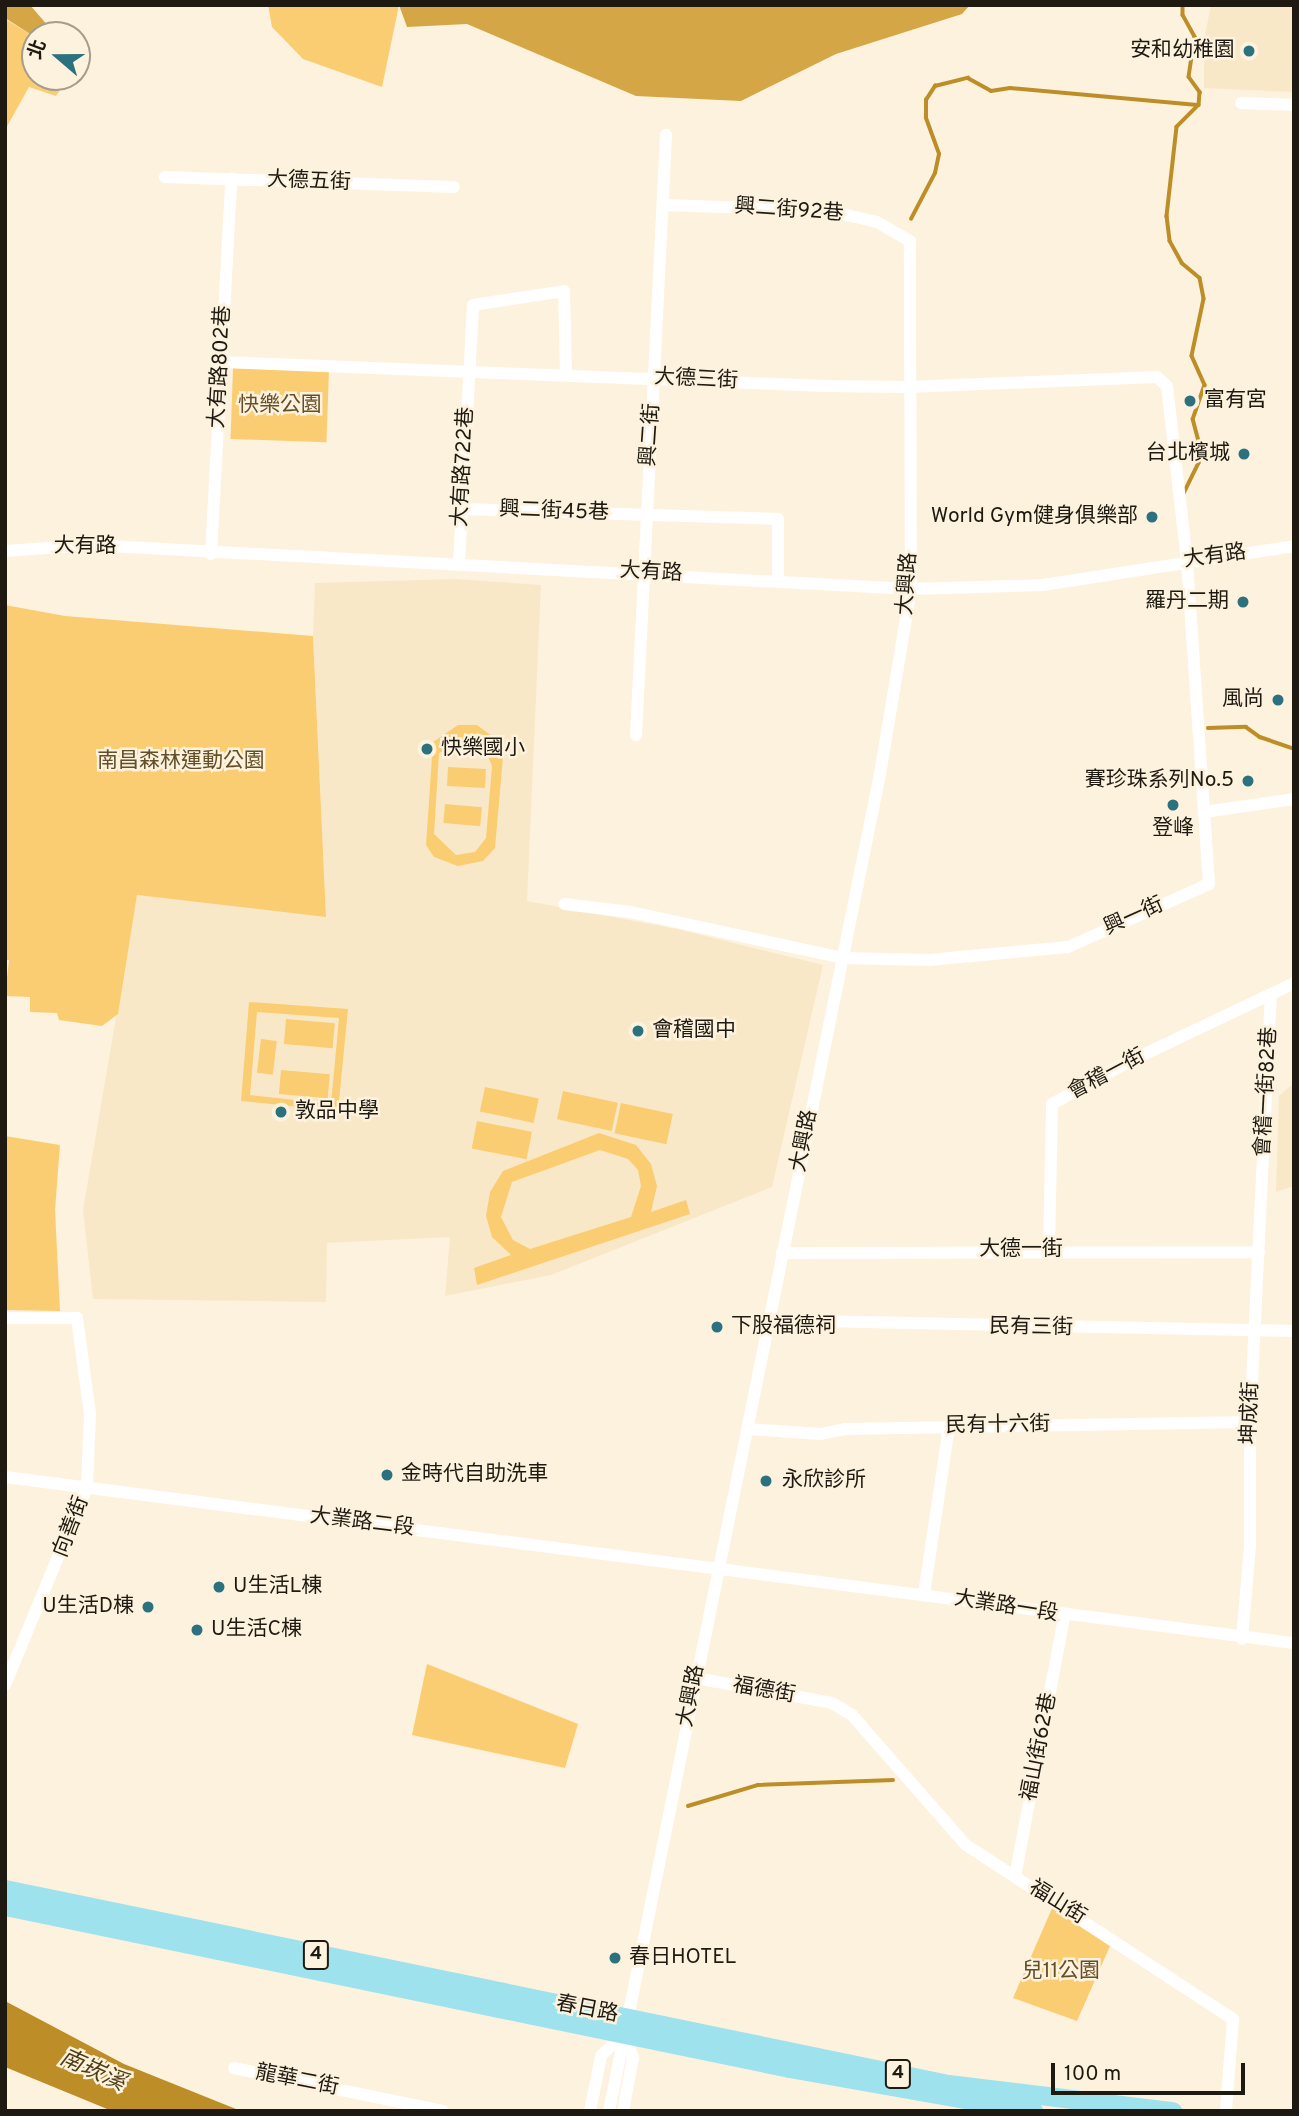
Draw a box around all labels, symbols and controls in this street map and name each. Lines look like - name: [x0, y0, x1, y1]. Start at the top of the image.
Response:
- north arrow: [21, 21, 91, 91]
- text: 北: [24, 36, 53, 63]
- place label: 安和幼稚園: [1130, 38, 1235, 64]
- marker: 安和幼稚園: [1241, 43, 1257, 59]
- street label: 大德五街: [267, 168, 351, 196]
- street label: 興二街92巷: [734, 195, 844, 227]
- street label: 大有路802巷: [205, 305, 237, 429]
- street label: 大德三街: [653, 365, 739, 395]
- place label: 富有宮: [1204, 388, 1267, 414]
- park label: 快樂公園: [238, 393, 322, 419]
- marker: 富有宮: [1182, 393, 1198, 409]
- street label: 興二街: [636, 403, 666, 467]
- street label: 大有路722巷: [448, 406, 480, 528]
- place label: 台北檳城: [1146, 441, 1230, 467]
- marker: 台北檳城: [1236, 446, 1252, 462]
- street label: 興二街45巷: [499, 497, 609, 527]
- place label: World Gym健身俱樂部: [931, 504, 1138, 530]
- marker: World Gym健身俱樂部: [1144, 509, 1160, 525]
- street label: 大有路: [54, 534, 116, 560]
- street label: 大有路: [1182, 540, 1248, 574]
- street label: 大興路: [893, 552, 923, 616]
- street label: 大有路: [619, 559, 683, 587]
- place label: 羅丹二期: [1145, 589, 1229, 615]
- marker: 羅丹二期: [1235, 594, 1251, 610]
- place label: 風尚: [1222, 687, 1264, 713]
- marker: 風尚: [1270, 692, 1286, 708]
- place label: 快樂國小: [441, 736, 525, 762]
- marker: 快樂國小: [419, 741, 435, 757]
- park label: 南昌森林運動公園: [97, 749, 265, 775]
- place label: 賽珍珠系列No.5: [1085, 768, 1234, 794]
- marker: 賽珍珠系列No.5: [1240, 773, 1256, 789]
- marker: 登峰: [1165, 797, 1181, 813]
- place label: 登峰: [1152, 816, 1194, 842]
- street label: 興一街: [1100, 893, 1168, 941]
- place label: 會稽國中: [652, 1018, 736, 1044]
- marker: 會稽國中: [630, 1023, 646, 1039]
- street label: 會稽一街82巷: [1251, 1026, 1283, 1158]
- street label: 會稽一街: [1064, 1044, 1150, 1106]
- place label: 敦品中學: [295, 1099, 379, 1125]
- marker: 敦品中學: [273, 1104, 289, 1120]
- street label: 大興路: [787, 1108, 823, 1174]
- street label: 大德一街: [979, 1237, 1063, 1263]
- place label: 下股福德祠: [731, 1314, 836, 1340]
- street label: 民有三街: [989, 1315, 1073, 1341]
- marker: 下股福德祠: [709, 1319, 725, 1335]
- street label: 坤成街: [1237, 1381, 1265, 1445]
- street label: 民有十六街: [945, 1412, 1051, 1440]
- place label: 金時代自助洗車: [401, 1462, 548, 1488]
- marker: 金時代自助洗車: [379, 1467, 395, 1483]
- place label: 永欣診所: [782, 1468, 866, 1494]
- marker: 永欣診所: [756, 1471, 776, 1491]
- street label: 向善街: [49, 1493, 95, 1561]
- street label: 大業路二段: [308, 1504, 416, 1542]
- place label: U生活L棟: [233, 1574, 322, 1600]
- marker: U生活L棟: [211, 1579, 227, 1595]
- street label: 大業路一段: [952, 1586, 1060, 1628]
- place label: U生活D棟: [42, 1594, 134, 1620]
- marker: U生活D棟: [140, 1599, 156, 1615]
- place label: U生活C棟: [211, 1617, 302, 1643]
- marker: U生活C棟: [189, 1622, 205, 1638]
- street label: 大興路: [674, 1663, 710, 1729]
- street label: 福德街: [731, 1673, 797, 1709]
- street label: 福山街62巷: [1017, 1691, 1063, 1803]
- street label: 福山街: [1024, 1876, 1090, 1930]
- road number: 4: [302, 1940, 330, 1970]
- place label: 春日HOTEL: [629, 1945, 736, 1971]
- marker: 春日HOTEL: [607, 1950, 623, 1966]
- park label: 兒11公園: [1022, 1959, 1100, 1985]
- street label: 春日路: [554, 1992, 620, 2028]
- water label: 南崁溪: [55, 2045, 129, 2099]
- scale bar: [1054, 2050, 1248, 2094]
- road number: 4: [884, 2058, 912, 2090]
- street label: 龍華二街: [253, 2061, 341, 2101]
- text: 100 m: [1064, 2061, 1121, 2088]

